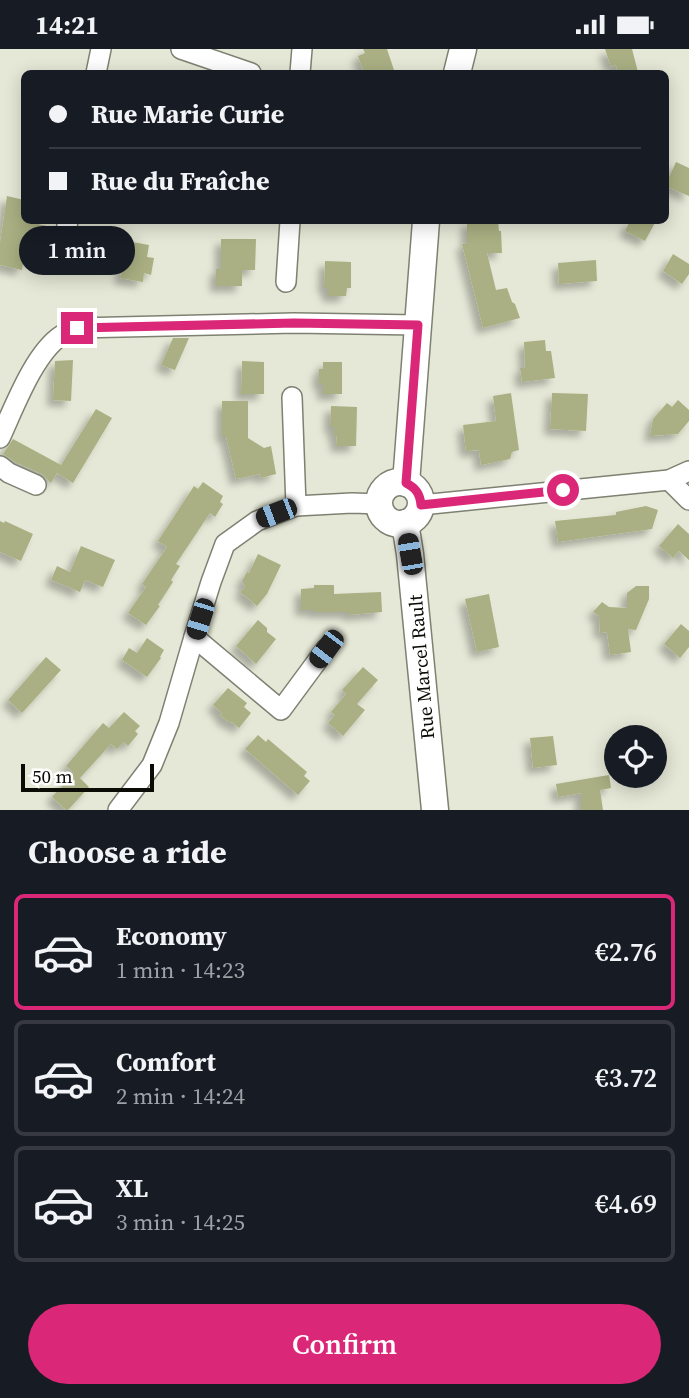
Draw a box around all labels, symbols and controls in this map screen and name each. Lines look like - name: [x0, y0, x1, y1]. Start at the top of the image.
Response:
- text: 14:21: [35, 7, 99, 43]
- text: Rue Marie Curie: [91, 96, 284, 132]
- text: Rue du Fraîche: [91, 163, 270, 199]
- callout: 1 min: [19, 226, 135, 275]
- text: 1 min: [47, 234, 107, 266]
- route end: [61, 312, 93, 344]
- route start: [547, 474, 579, 506]
- car: [253, 496, 300, 530]
- car: [397, 531, 424, 577]
- street label: Rue Marcel Rault: [402, 593, 440, 740]
- car: [184, 596, 217, 642]
- car: [305, 626, 348, 672]
- map controls: [604, 725, 667, 788]
- button: locate: [604, 725, 667, 788]
- scale bar: [21, 761, 154, 793]
- text: 50 m: [32, 763, 73, 789]
- text: Choose a ride: [28, 830, 227, 874]
- text: Economy: [116, 918, 227, 954]
- icon: car: [32, 921, 95, 984]
- text: €2.76: [595, 934, 657, 970]
- text: 1 min · 14:23: [116, 954, 245, 986]
- text: Comfort: [116, 1044, 216, 1080]
- icon: car: [32, 1047, 95, 1110]
- text: €3.72: [595, 1060, 657, 1096]
- text: 2 min · 14:24: [116, 1080, 245, 1112]
- text: XL: [116, 1170, 148, 1206]
- icon: car: [32, 1173, 95, 1236]
- text: €4.69: [595, 1186, 657, 1222]
- text: 3 min · 14:25: [116, 1206, 245, 1238]
- button: Confirm: [28, 1304, 661, 1384]

